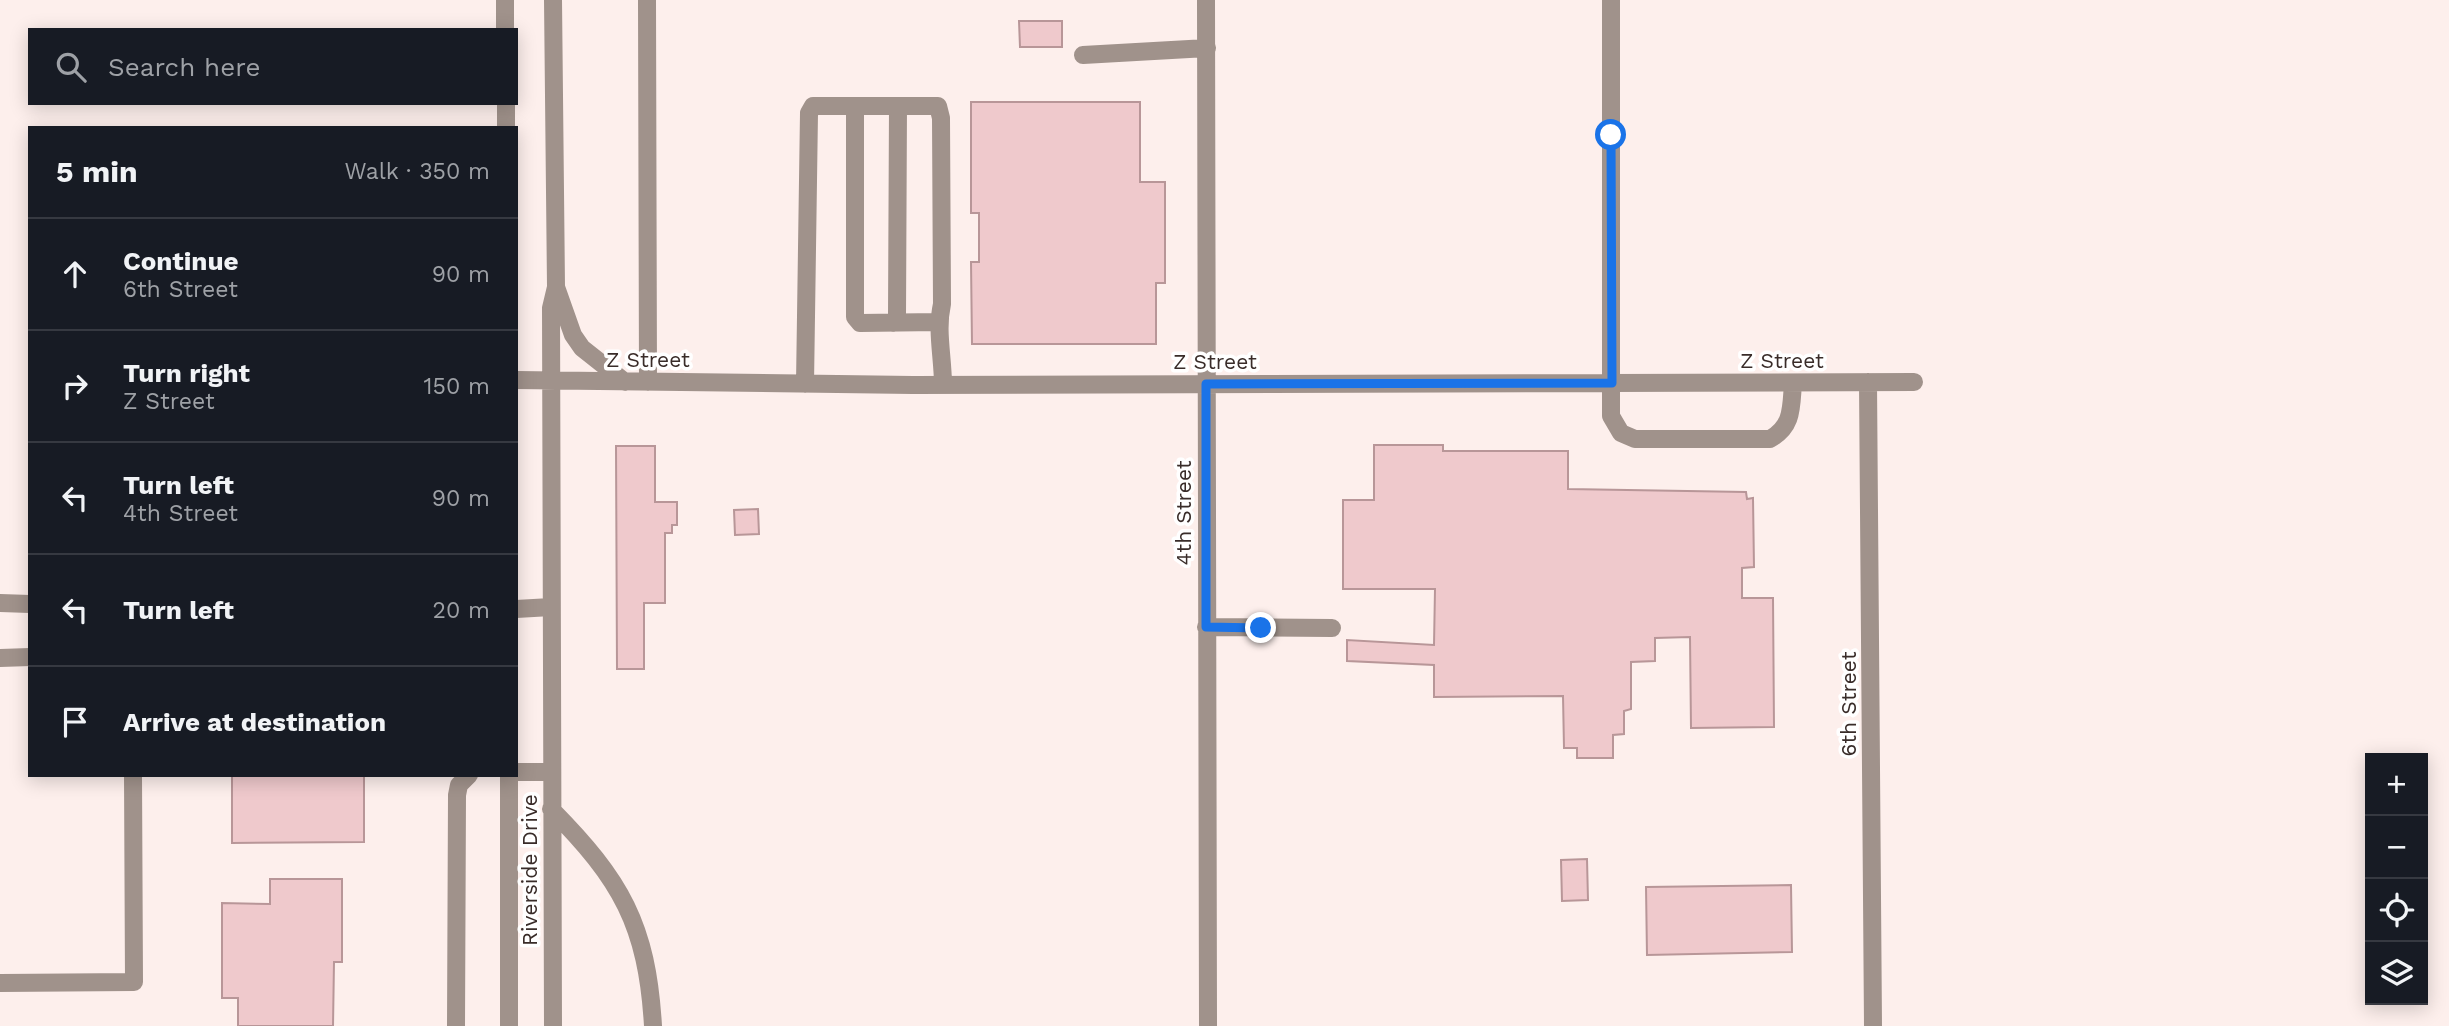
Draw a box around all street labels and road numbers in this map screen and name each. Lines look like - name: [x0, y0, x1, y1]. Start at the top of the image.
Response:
- street label: Z Street: [606, 347, 690, 372]
- street label: Z Street: [1740, 348, 1824, 373]
- street label: Z Street: [1173, 349, 1257, 374]
- street label: 4th Street: [1171, 460, 1196, 566]
- street label: 6th Street: [1836, 651, 1861, 756]
- street label: Riverside Drive: [517, 794, 542, 946]

